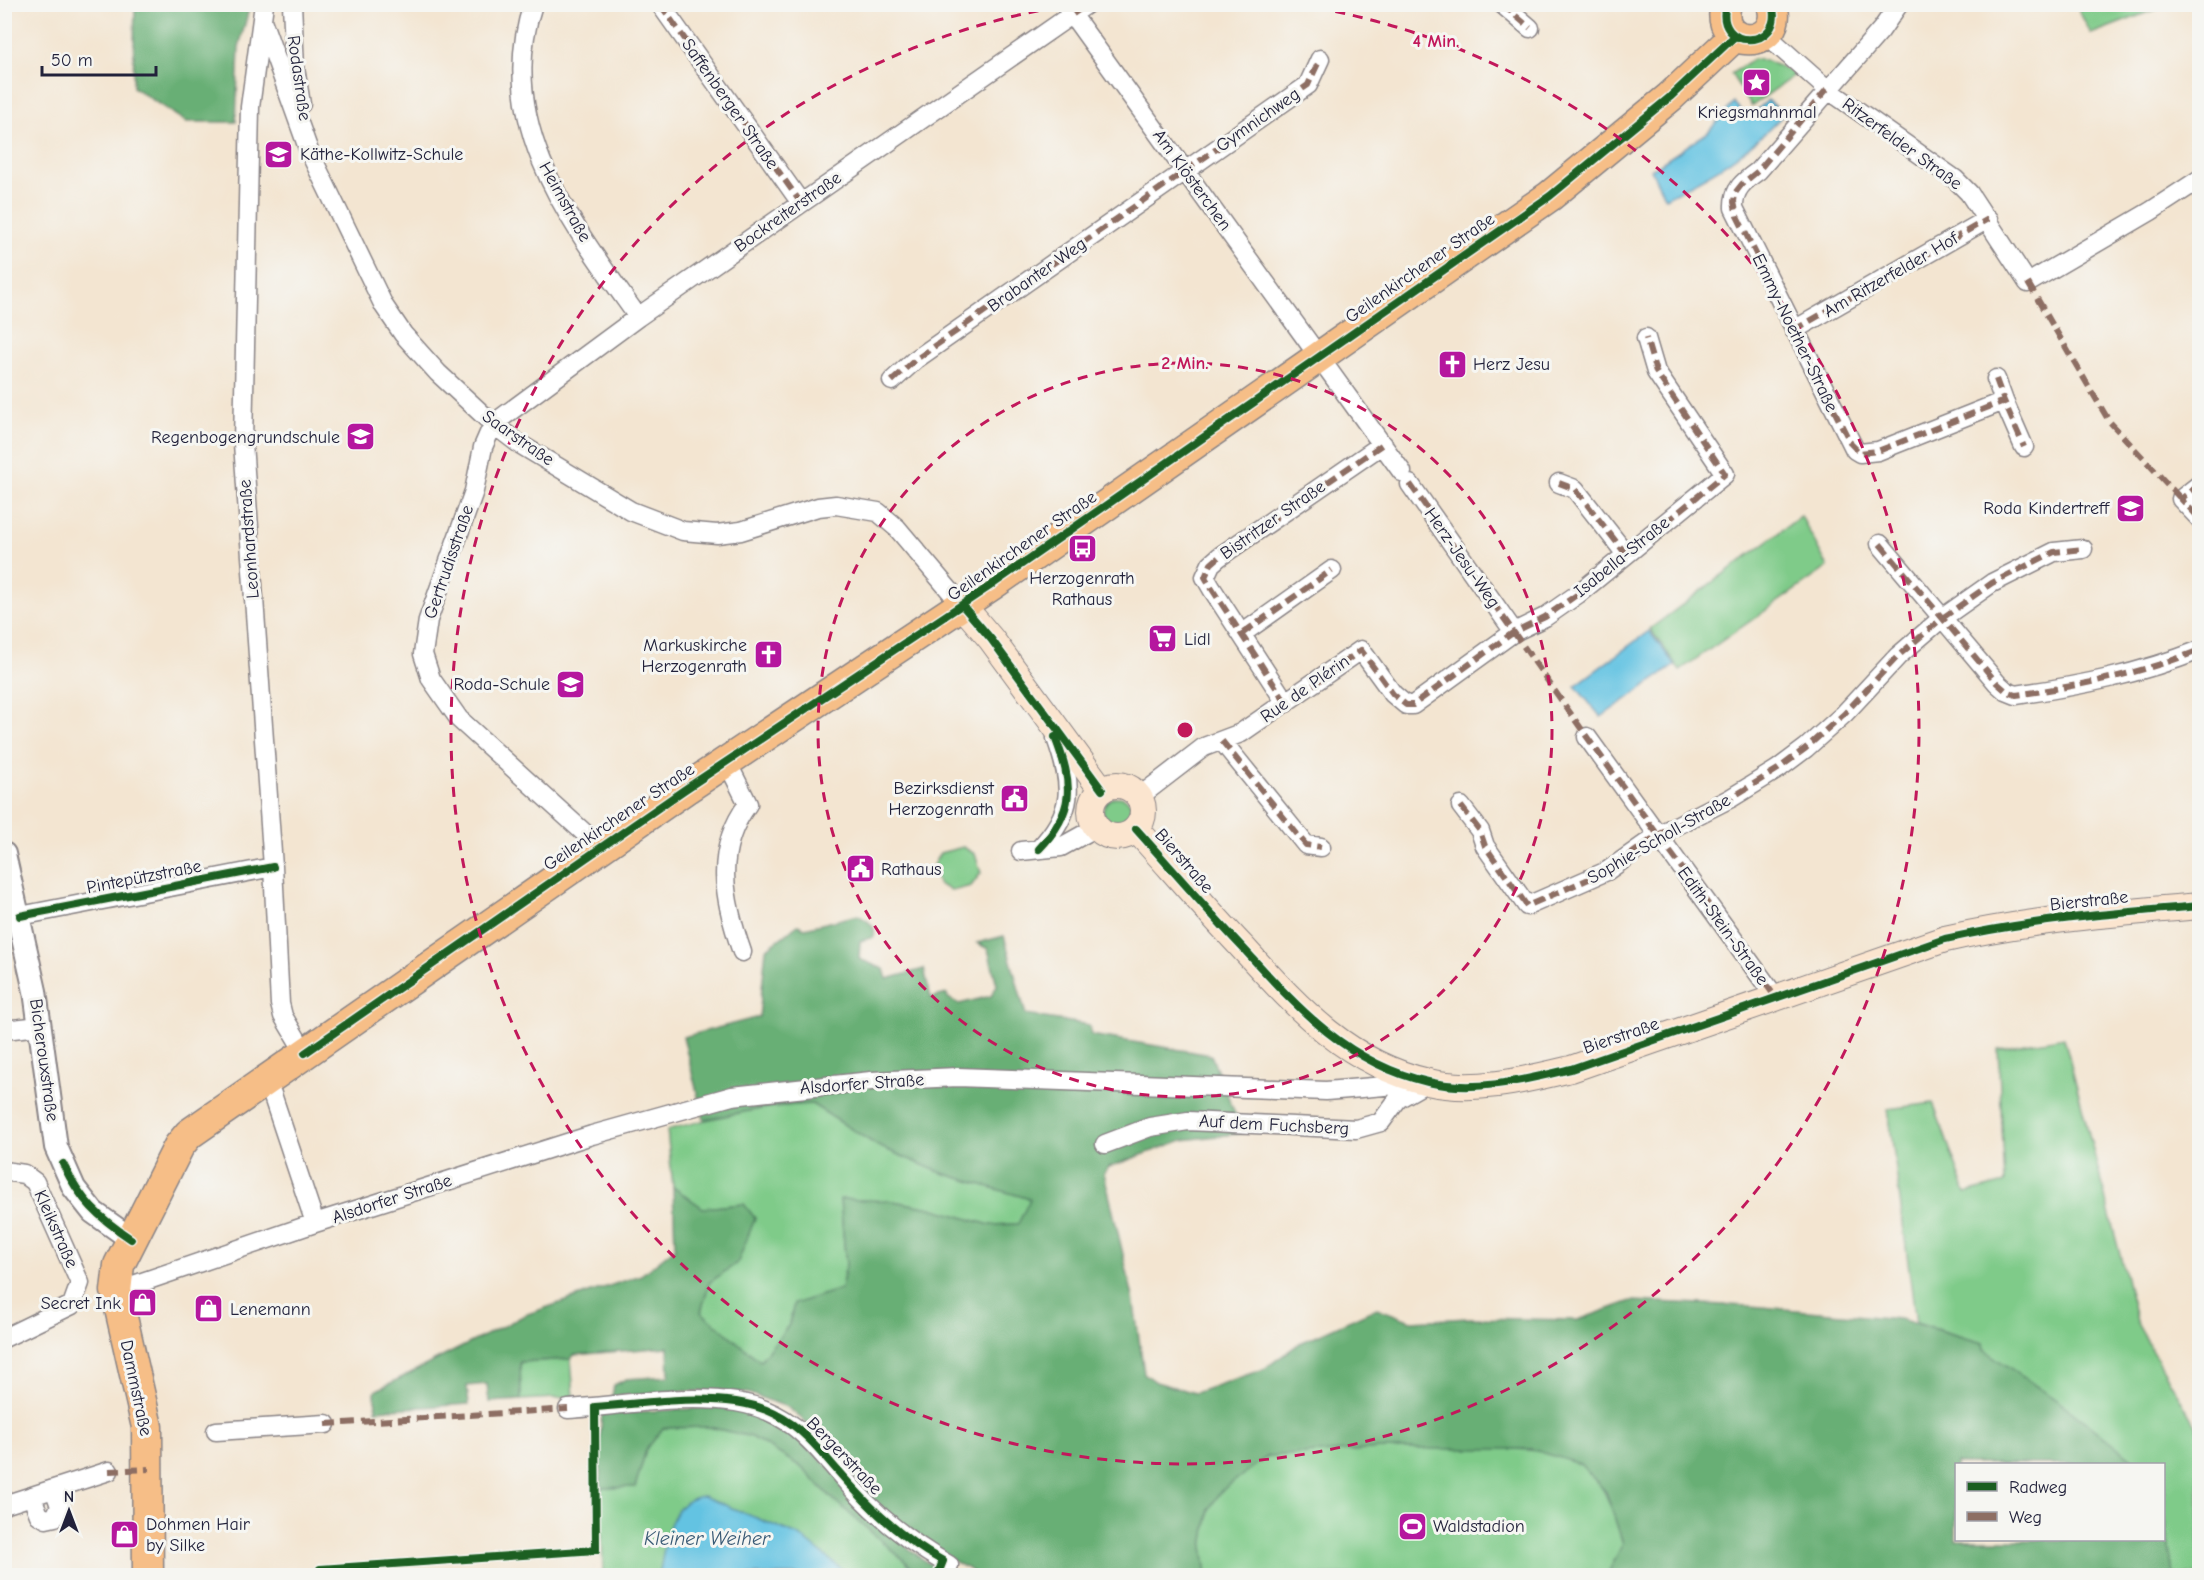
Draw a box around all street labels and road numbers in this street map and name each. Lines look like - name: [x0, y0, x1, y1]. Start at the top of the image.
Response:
- street label: Rodastraße: [283, 34, 315, 122]
- street label: Saffenberger Straße: [677, 35, 783, 173]
- street label: Gymnichweg: [1212, 84, 1304, 156]
- street label: Ritzerfelder Straße: [1838, 94, 1966, 194]
- street label: Am Klösterchen: [1148, 125, 1236, 235]
- street label: Heimstraße: [534, 158, 596, 246]
- street label: Bockreiterstraße: [730, 167, 846, 257]
- street label: Geilenkirchener Straße: [1341, 209, 1499, 327]
- street label: Am Ritzerfelder Hof: [1820, 227, 1963, 322]
- street label: Brabanter Weg: [984, 233, 1090, 317]
- street label: Emmy-Noether-Straße: [1748, 250, 1842, 416]
- street label: Saarstraße: [478, 406, 558, 470]
- street label: Bistritzer Straße: [1216, 476, 1330, 564]
- street label: Leonhardstraße: [234, 479, 264, 599]
- street label: Geilenkirchener Straße: [943, 487, 1101, 605]
- street label: Gertrudisstraße: [420, 502, 478, 622]
- street label: Herz-Jesu-Weg: [1420, 504, 1504, 612]
- street label: Isabella-Straße: [1570, 512, 1674, 602]
- street label: Rue de Plérin: [1256, 651, 1354, 727]
- street label: Geilenkirchener Straße: [540, 759, 698, 875]
- street label: Sophie-Scholl-Straße: [1584, 790, 1734, 888]
- street label: Bierstraße: [1150, 824, 1218, 898]
- street label: Pintepützstraße: [85, 856, 203, 898]
- street label: Edith-Stein-Straße: [1673, 863, 1773, 989]
- street label: Bierstraße: [2049, 886, 2129, 916]
- street label: Bicherouxstraße: [25, 997, 63, 1123]
- street label: Bierstraße: [1580, 1013, 1662, 1059]
- street label: Alsdorfer Straße: [799, 1069, 925, 1099]
- street label: Auf dem Fuchsberg: [1198, 1111, 1350, 1139]
- street label: Alsdorfer Straße: [330, 1170, 454, 1228]
- street label: Kleikstraße: [30, 1187, 82, 1271]
- street label: Dammstraße: [116, 1338, 156, 1438]
- street label: Bergerstraße: [802, 1413, 886, 1499]

